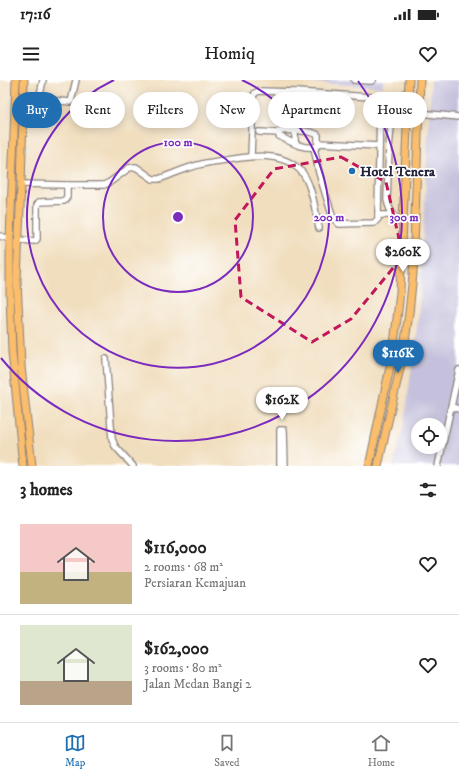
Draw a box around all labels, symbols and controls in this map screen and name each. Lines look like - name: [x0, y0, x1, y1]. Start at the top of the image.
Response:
- text: 17:16: [20, 5, 51, 24]
- icon: menu: [20, 43, 42, 65]
- text: Homiq: [204, 43, 255, 65]
- icon: heart: [417, 43, 439, 65]
- chip: Buy: [12, 92, 62, 128]
- chip: Rent: [70, 92, 125, 128]
- chip: Filters: [133, 92, 198, 128]
- chip: New: [206, 92, 260, 128]
- chip: Apartment: [268, 92, 355, 128]
- chip: House: [363, 92, 427, 128]
- text: 100 m: [164, 135, 192, 150]
- place label: Hotel Tenera: [360, 163, 436, 181]
- marker: Hotel Tenera: [347, 166, 357, 176]
- centre of rings: [171, 210, 185, 224]
- text: 200 m: [314, 210, 344, 225]
- text: 300 m: [390, 210, 418, 225]
- pin: $260K: [375, 239, 431, 273]
- text: $260K: [385, 244, 421, 260]
- pin: $116K: [370, 340, 426, 374]
- text: $116K: [382, 345, 414, 361]
- pin: $162K: [254, 387, 310, 421]
- text: $162K: [265, 392, 299, 408]
- map controls: [411, 418, 447, 454]
- button: locate: [411, 418, 447, 454]
- text: 3 homes: [20, 479, 73, 501]
- icon: filters: [417, 479, 439, 501]
- text: $116,000: [144, 537, 207, 559]
- icon: home: [52, 540, 100, 588]
- icon: heart: [417, 553, 439, 575]
- text: 2 rooms · 68 m²: [144, 559, 223, 575]
- text: Persiaran Kemajuan: [144, 575, 246, 591]
- text: $162,000: [144, 638, 209, 660]
- icon: home: [52, 641, 100, 689]
- icon: heart: [417, 654, 439, 676]
- text: 3 rooms · 80 m²: [144, 660, 222, 676]
- text: Jalan Medan Bangi 2: [144, 676, 252, 692]
- tab: Map: [64, 732, 86, 770]
- tab: Saved: [214, 732, 240, 770]
- tab: Home: [368, 732, 395, 770]

